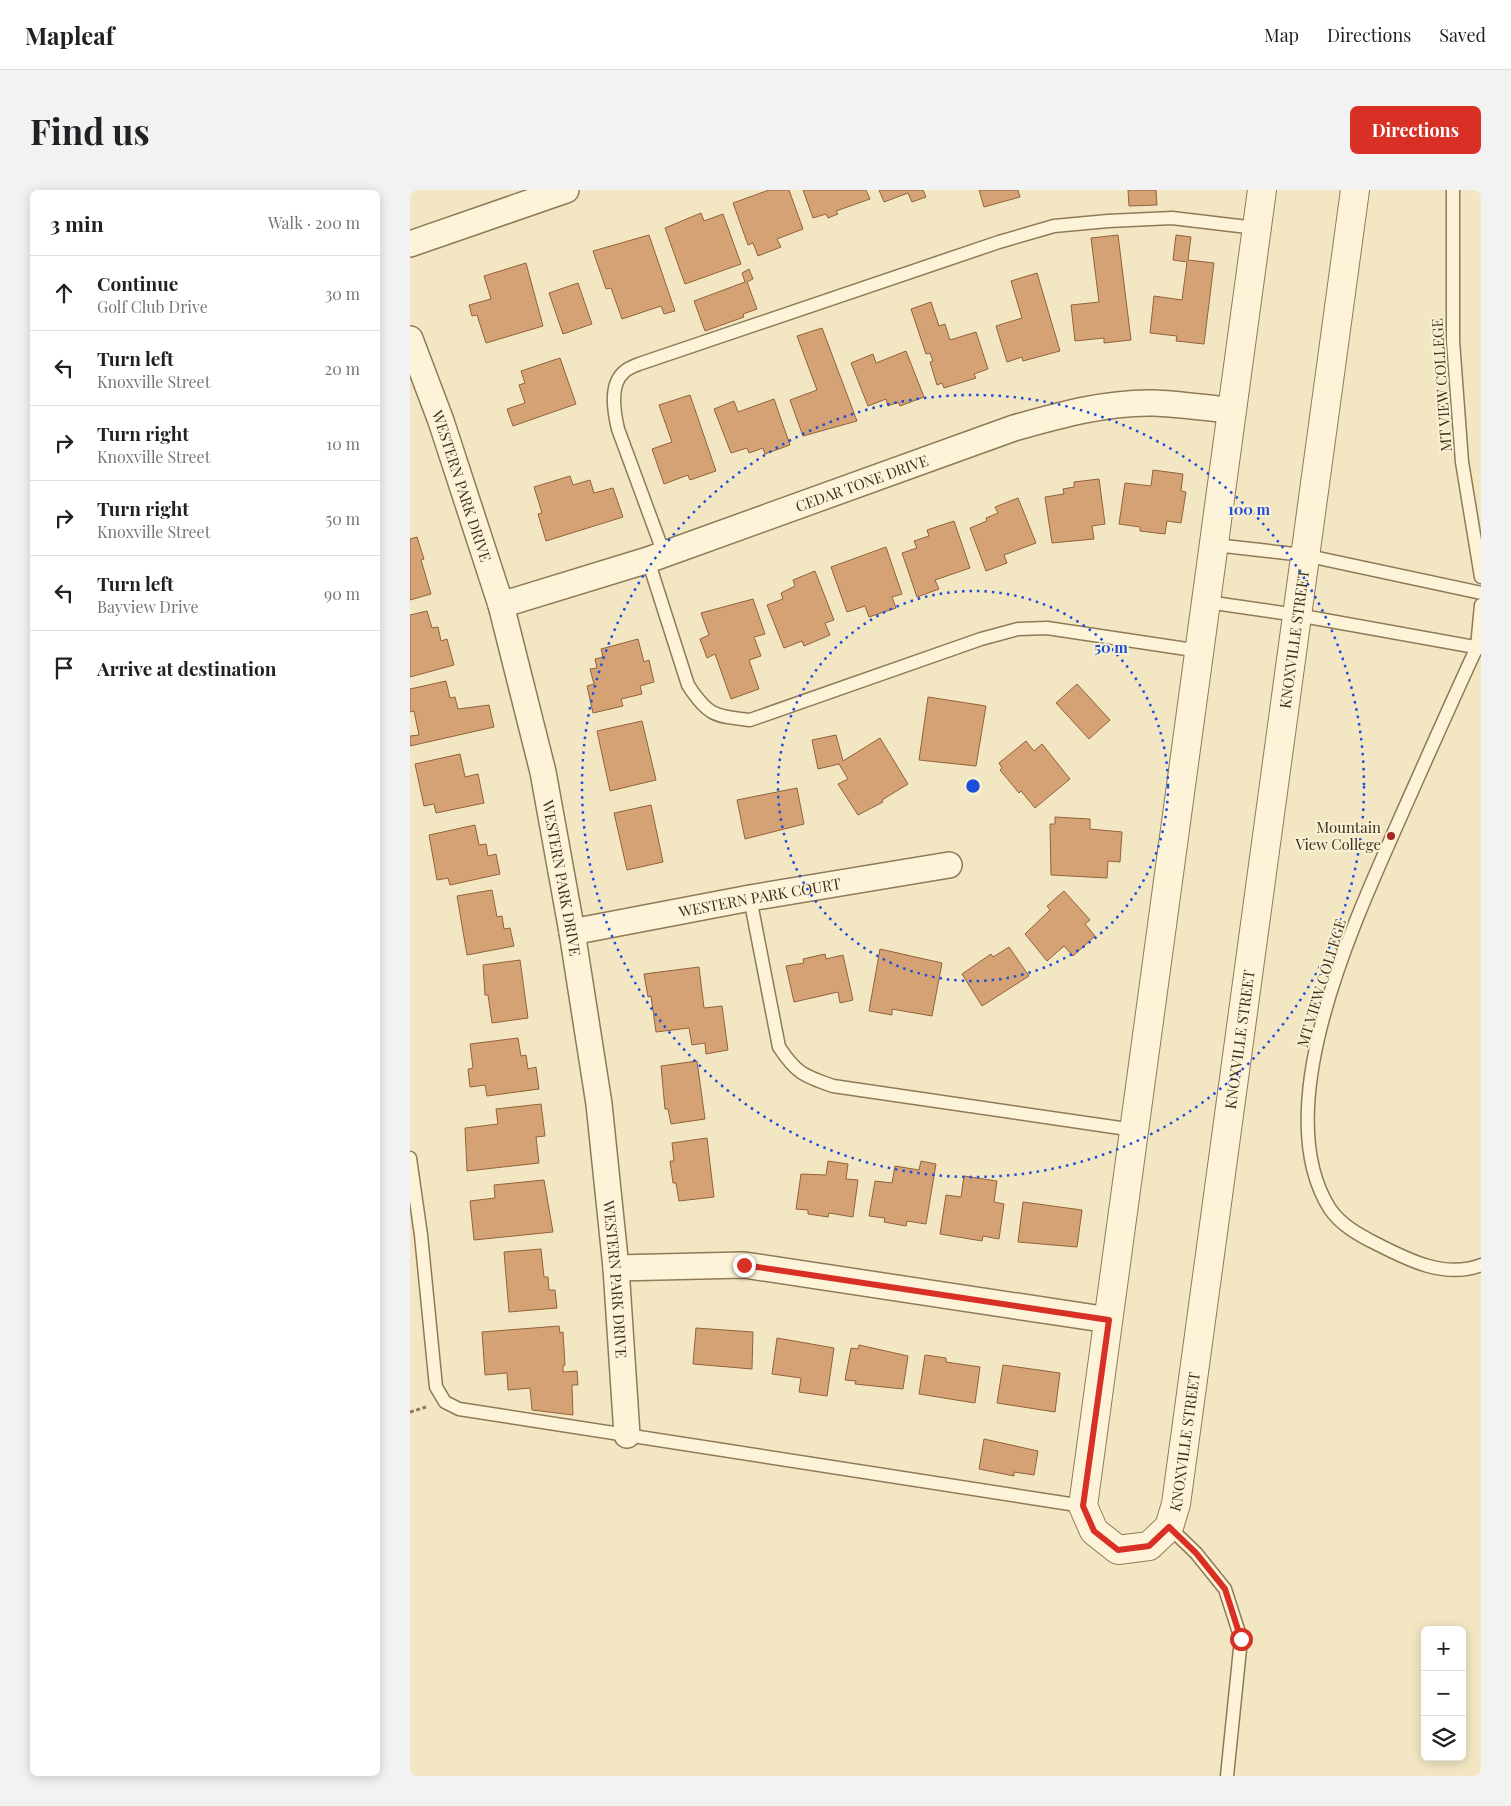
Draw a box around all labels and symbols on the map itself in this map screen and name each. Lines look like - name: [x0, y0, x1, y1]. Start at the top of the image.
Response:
- street label: MT VIEW COLLEGE: [1426, 318, 1456, 452]
- street label: WESTERN PARK DRIVE: [427, 406, 496, 564]
- street label: CEDAR TONE DRIVE: [793, 450, 931, 516]
- text: 100 m: [1228, 499, 1271, 519]
- street label: KNOXVILLE STREET: [1274, 568, 1313, 710]
- text: 50 m: [1094, 637, 1128, 657]
- centre of rings: [964, 777, 982, 795]
- street label: WESTERN PARK DRIVE: [538, 797, 586, 957]
- place label: Mountain View College: [1294, 817, 1381, 854]
- marker: Mountain View College: [1385, 830, 1397, 842]
- street label: WESTERN PARK COURT: [676, 873, 842, 922]
- street label: MT VIEW COLLEGE: [1292, 916, 1350, 1050]
- street label: KNOXVILLE STREET: [1220, 968, 1259, 1110]
- street label: WESTERN PARK DRIVE: [599, 1198, 632, 1359]
- route end: [733, 1254, 756, 1277]
- street label: KNOXVILLE STREET: [1164, 1371, 1204, 1514]
- route start: [1230, 1628, 1253, 1651]

